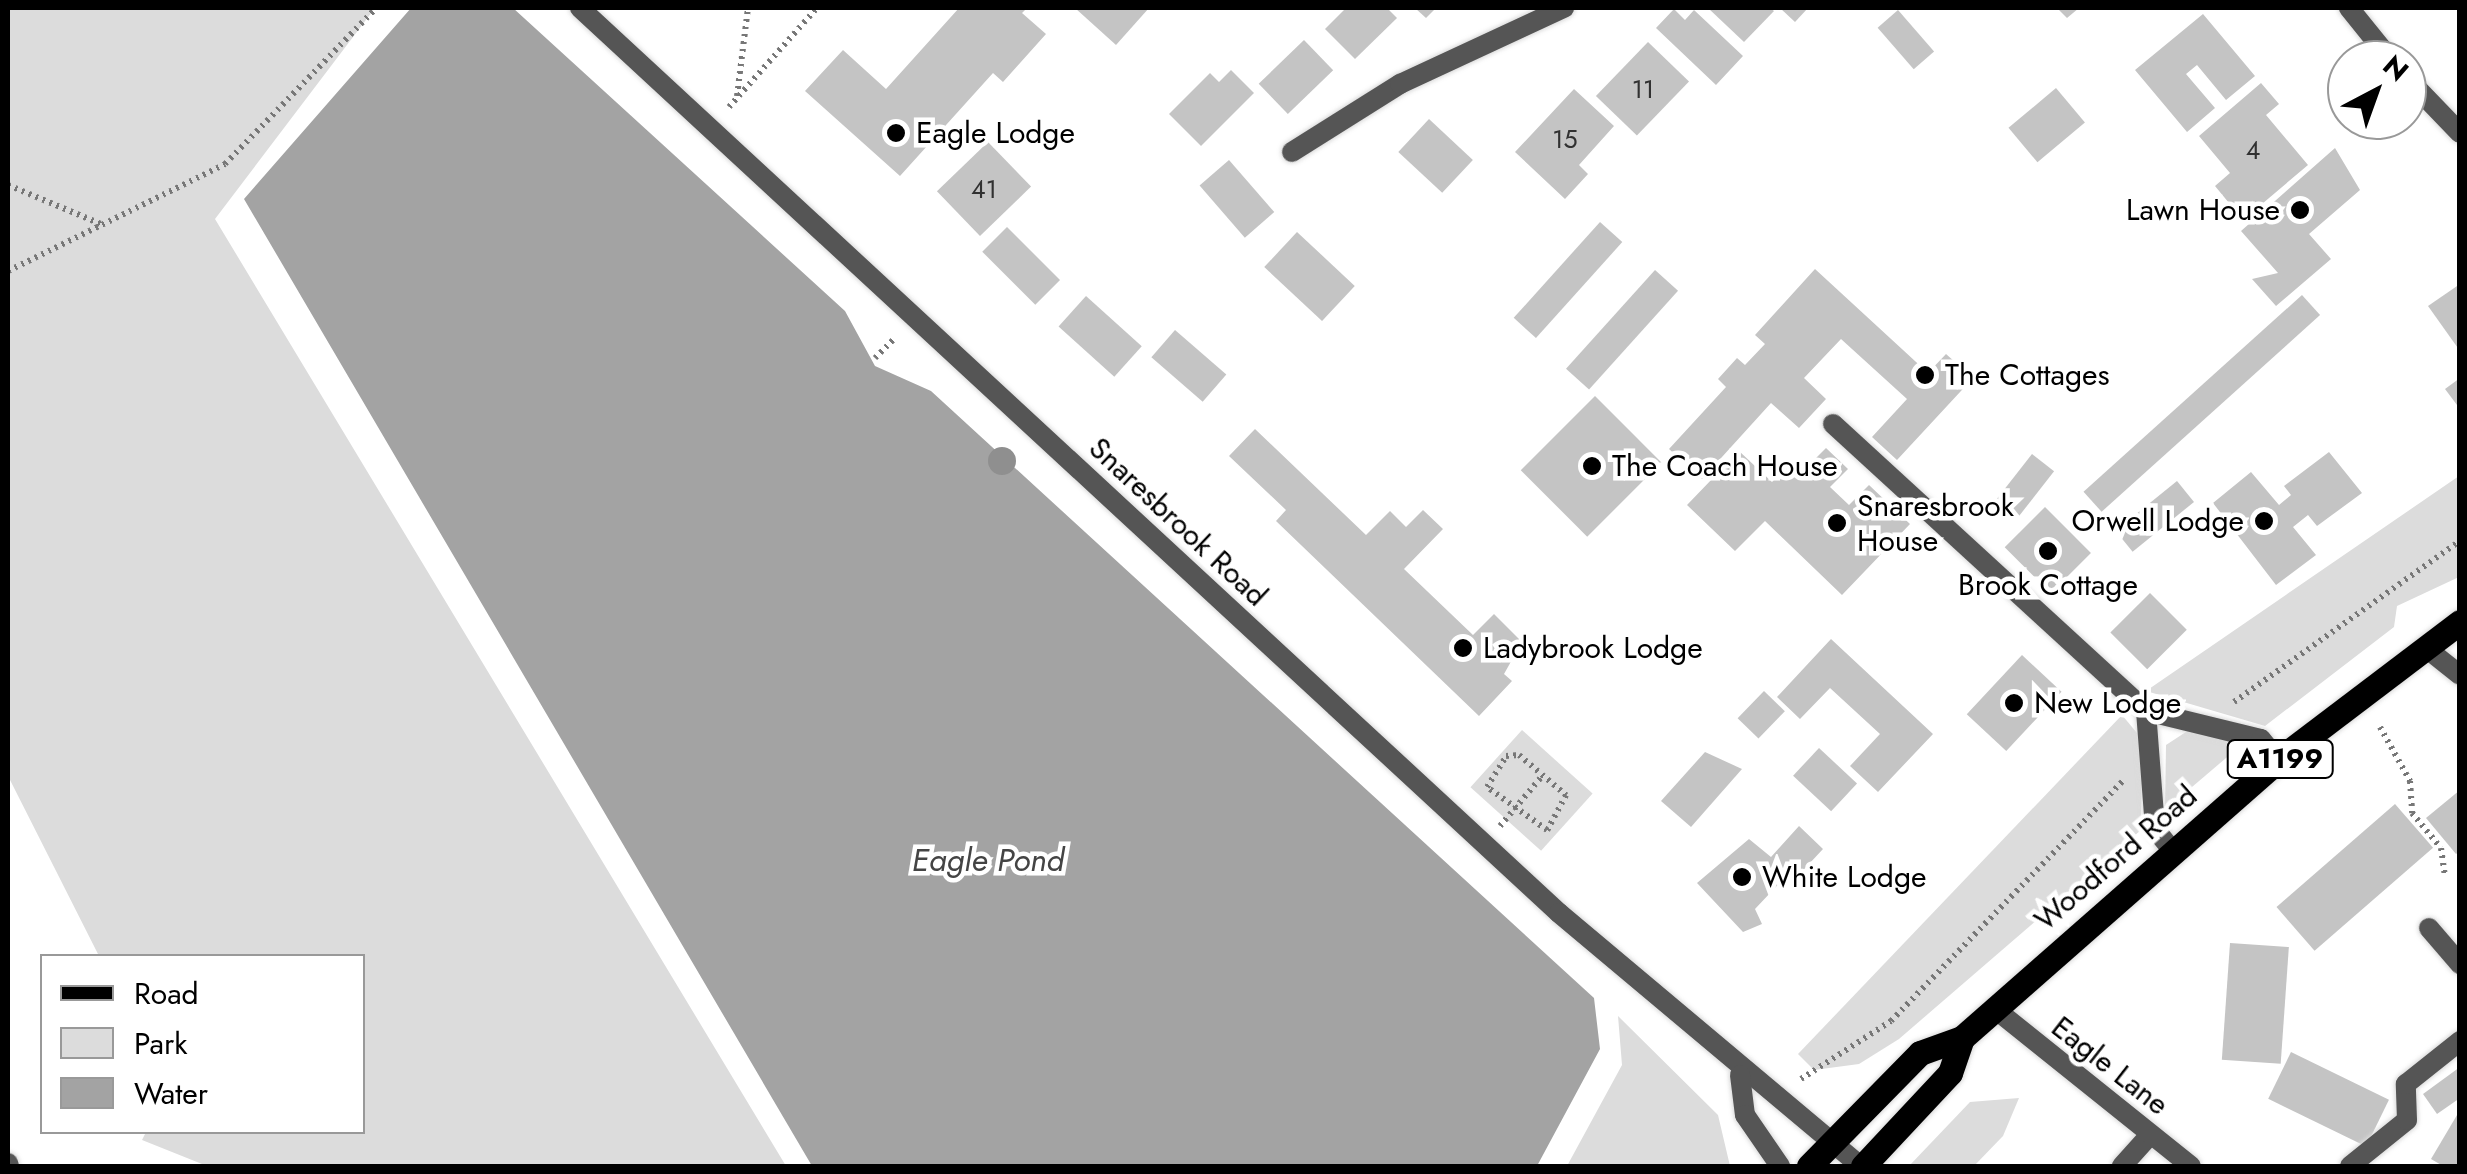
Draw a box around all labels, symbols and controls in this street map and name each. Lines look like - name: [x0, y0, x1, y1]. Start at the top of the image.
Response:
- north arrow: [2327, 40, 2427, 140]
- text: N: [2374, 46, 2418, 91]
- house number: 11: [1632, 74, 1654, 104]
- place label: Eagle Lodge: [916, 115, 1075, 151]
- marker: Eagle Lodge: [885, 122, 907, 144]
- house number: 15: [1552, 124, 1578, 154]
- house number: 4: [2246, 135, 2260, 165]
- house number: 41: [971, 174, 997, 204]
- place label: Lawn House: [2126, 192, 2280, 228]
- marker: Lawn House: [2289, 199, 2311, 221]
- place label: The Cottages: [1945, 357, 2110, 393]
- marker: The Cottages: [1914, 364, 1936, 386]
- street label: Snaresbrook Road: [1081, 430, 1275, 614]
- place label: The Coach House: [1612, 448, 1838, 484]
- marker: The Coach House: [1581, 455, 1603, 477]
- place label: Snaresbrook House: [1857, 488, 2014, 558]
- place label: Orwell Lodge: [2071, 503, 2244, 539]
- marker: Orwell Lodge: [2253, 510, 2275, 532]
- marker: Snaresbrook House: [1826, 512, 1848, 534]
- marker: Brook Cottage: [2037, 540, 2059, 562]
- place label: Brook Cottage: [1958, 567, 2138, 603]
- place label: Ladybrook Lodge: [1483, 630, 1703, 666]
- marker: Ladybrook Lodge: [1452, 637, 1474, 659]
- place label: New Lodge: [2034, 685, 2181, 721]
- marker: New Lodge: [2003, 692, 2025, 714]
- road number: A1199: [2225, 736, 2335, 782]
- street label: Woodford Road: [2028, 778, 2204, 938]
- water label: Eagle Pond: [912, 841, 1064, 879]
- place label: White Lodge: [1762, 859, 1926, 895]
- marker: White Lodge: [1731, 866, 1753, 888]
- legend: [40, 954, 365, 1134]
- text: Road: [134, 972, 199, 1015]
- street label: Eagle Lane: [2044, 1009, 2176, 1123]
- text: Park: [134, 1022, 187, 1065]
- text: Water: [134, 1072, 208, 1115]

